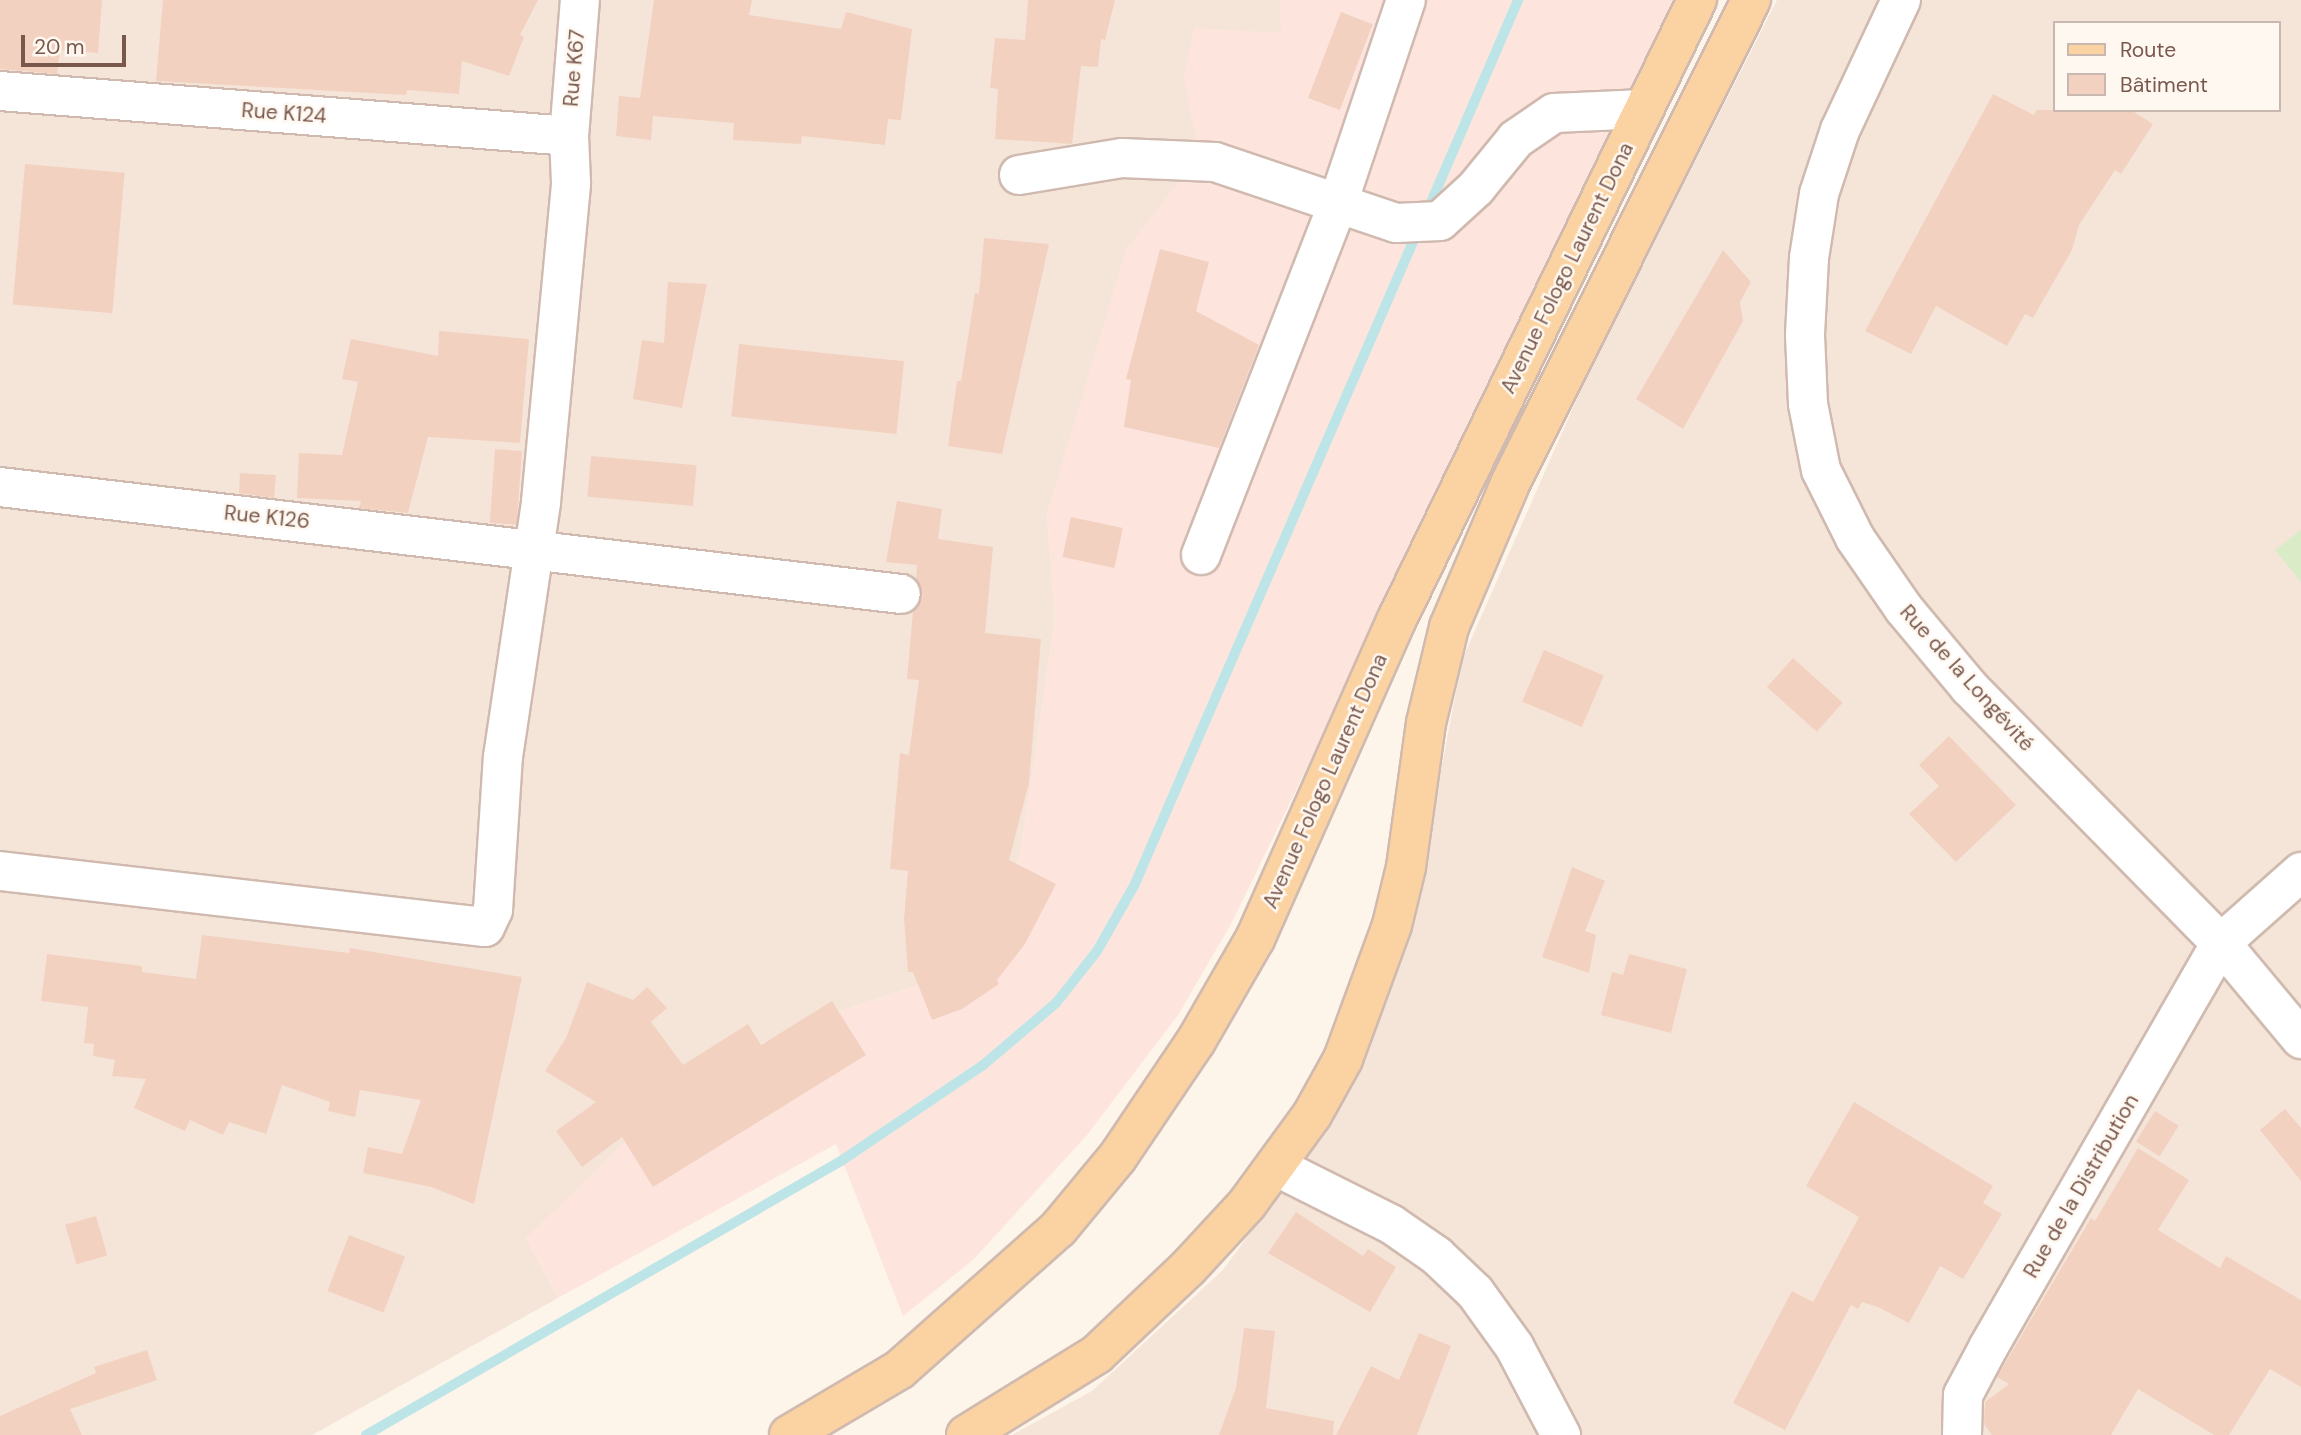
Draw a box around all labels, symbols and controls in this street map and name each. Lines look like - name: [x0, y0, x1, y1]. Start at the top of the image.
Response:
- scale bar: [24, 21, 130, 65]
- legend: [2052, 21, 2280, 112]
- street label: Rue K67: [558, 28, 590, 108]
- text: 20 m: [34, 33, 85, 61]
- text: Route: [2120, 36, 2176, 64]
- text: Bâtiment: [2120, 71, 2208, 99]
- street label: Rue K124: [241, 97, 327, 129]
- street label: Avenue Fologo Laurent Dona: [1495, 138, 1639, 398]
- street label: Rue K126: [223, 500, 311, 534]
- street label: Rue de la Longévité: [1895, 600, 2039, 756]
- street label: Avenue Fologo Laurent Dona: [1257, 650, 1393, 912]
- street label: Rue de la Distribution: [2018, 1090, 2144, 1282]

